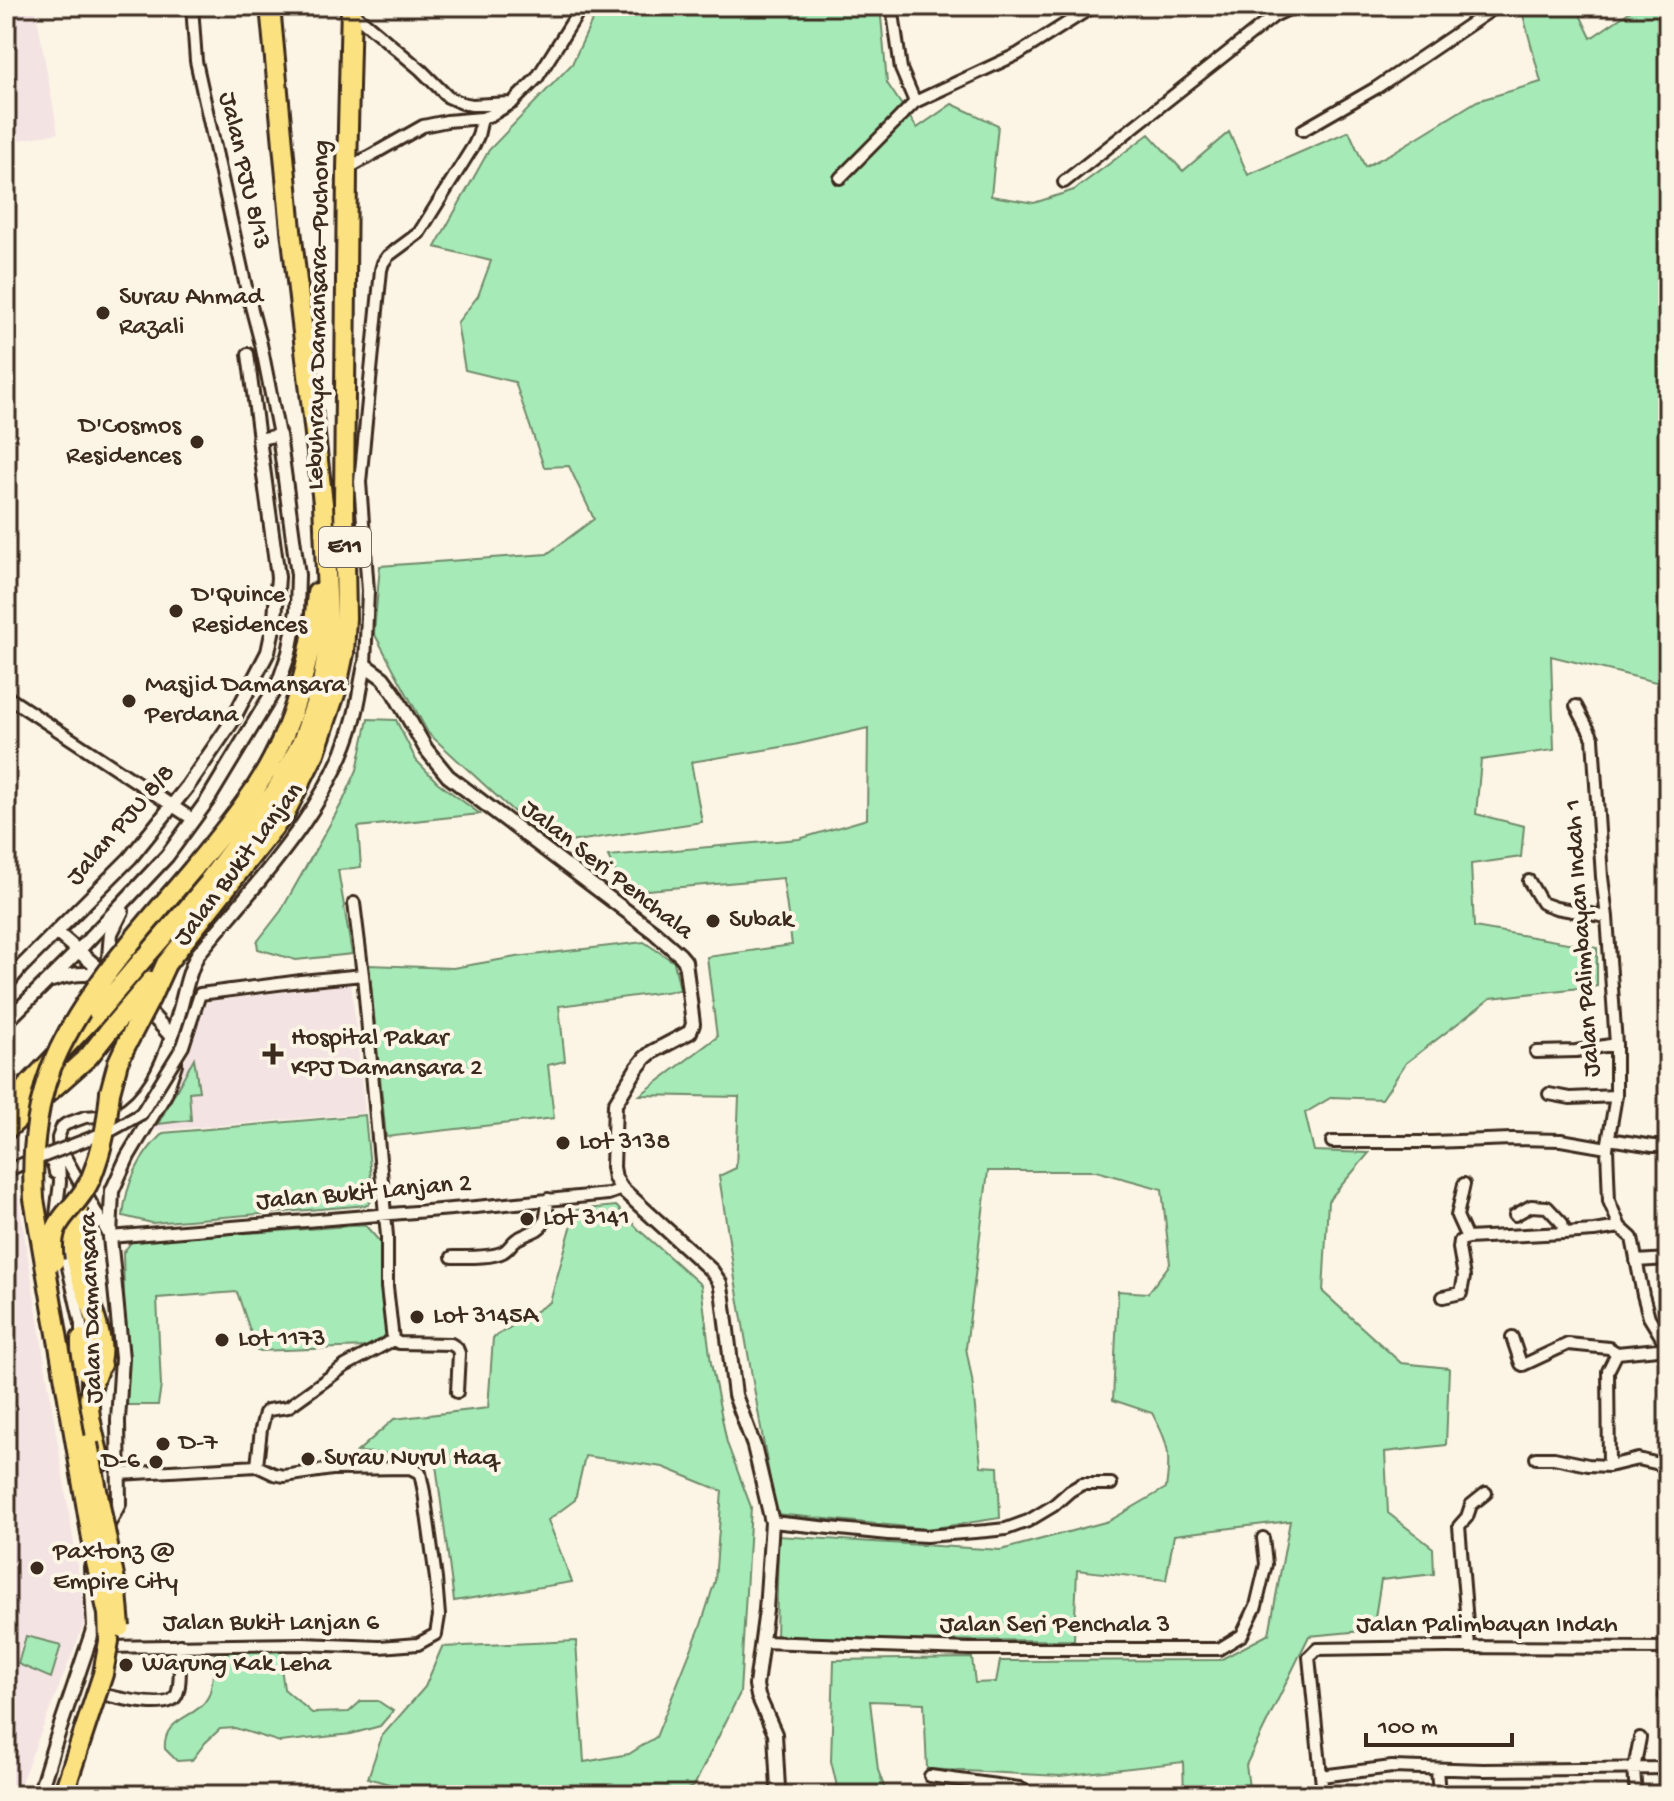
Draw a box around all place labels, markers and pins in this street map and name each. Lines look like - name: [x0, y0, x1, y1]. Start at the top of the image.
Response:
- place label: Surau Ahmad Razali: [119, 283, 264, 344]
- marker: Surau Ahmad Razali: [94, 304, 112, 322]
- place label: D'Cosmos Residences: [66, 412, 182, 473]
- marker: D'Cosmos Residences: [188, 433, 206, 451]
- place label: D'Quince Residences: [190, 581, 309, 642]
- marker: D'Quince Residences: [167, 602, 185, 620]
- place label: Masjid Damansara Perdana: [144, 671, 347, 732]
- marker: Masjid Damansara Perdana: [120, 692, 138, 710]
- place label: Subak: [729, 906, 795, 937]
- marker: Subak: [704, 912, 722, 930]
- place label: Hospital Pakar KPJ Damansara 2: [291, 1024, 483, 1085]
- marker: Hospital Pakar KPJ Damansara 2: [262, 1043, 284, 1065]
- place label: Lot 3138: [579, 1128, 671, 1159]
- marker: Lot 3138: [554, 1134, 572, 1152]
- place label: Lot 3141: [543, 1204, 630, 1235]
- marker: Lot 3141: [518, 1210, 536, 1228]
- place label: Lot 3145A: [433, 1302, 540, 1333]
- marker: Lot 3145A: [408, 1308, 426, 1326]
- place label: Lot 1173: [238, 1325, 326, 1356]
- marker: Lot 1173: [213, 1331, 231, 1349]
- place label: D-7: [177, 1429, 219, 1460]
- marker: D-7: [154, 1435, 172, 1453]
- place label: Surau Nurul Haq: [324, 1444, 501, 1475]
- place label: D-6: [100, 1447, 141, 1478]
- marker: Surau Nurul Haq: [299, 1450, 317, 1468]
- marker: D-6: [147, 1453, 165, 1471]
- place label: Paxtonz @ Empire City: [52, 1538, 178, 1599]
- marker: Paxtonz @ Empire City: [28, 1559, 46, 1577]
- place label: Warung Kak Leha: [142, 1650, 333, 1681]
- marker: Warung Kak Leha: [117, 1656, 135, 1674]

